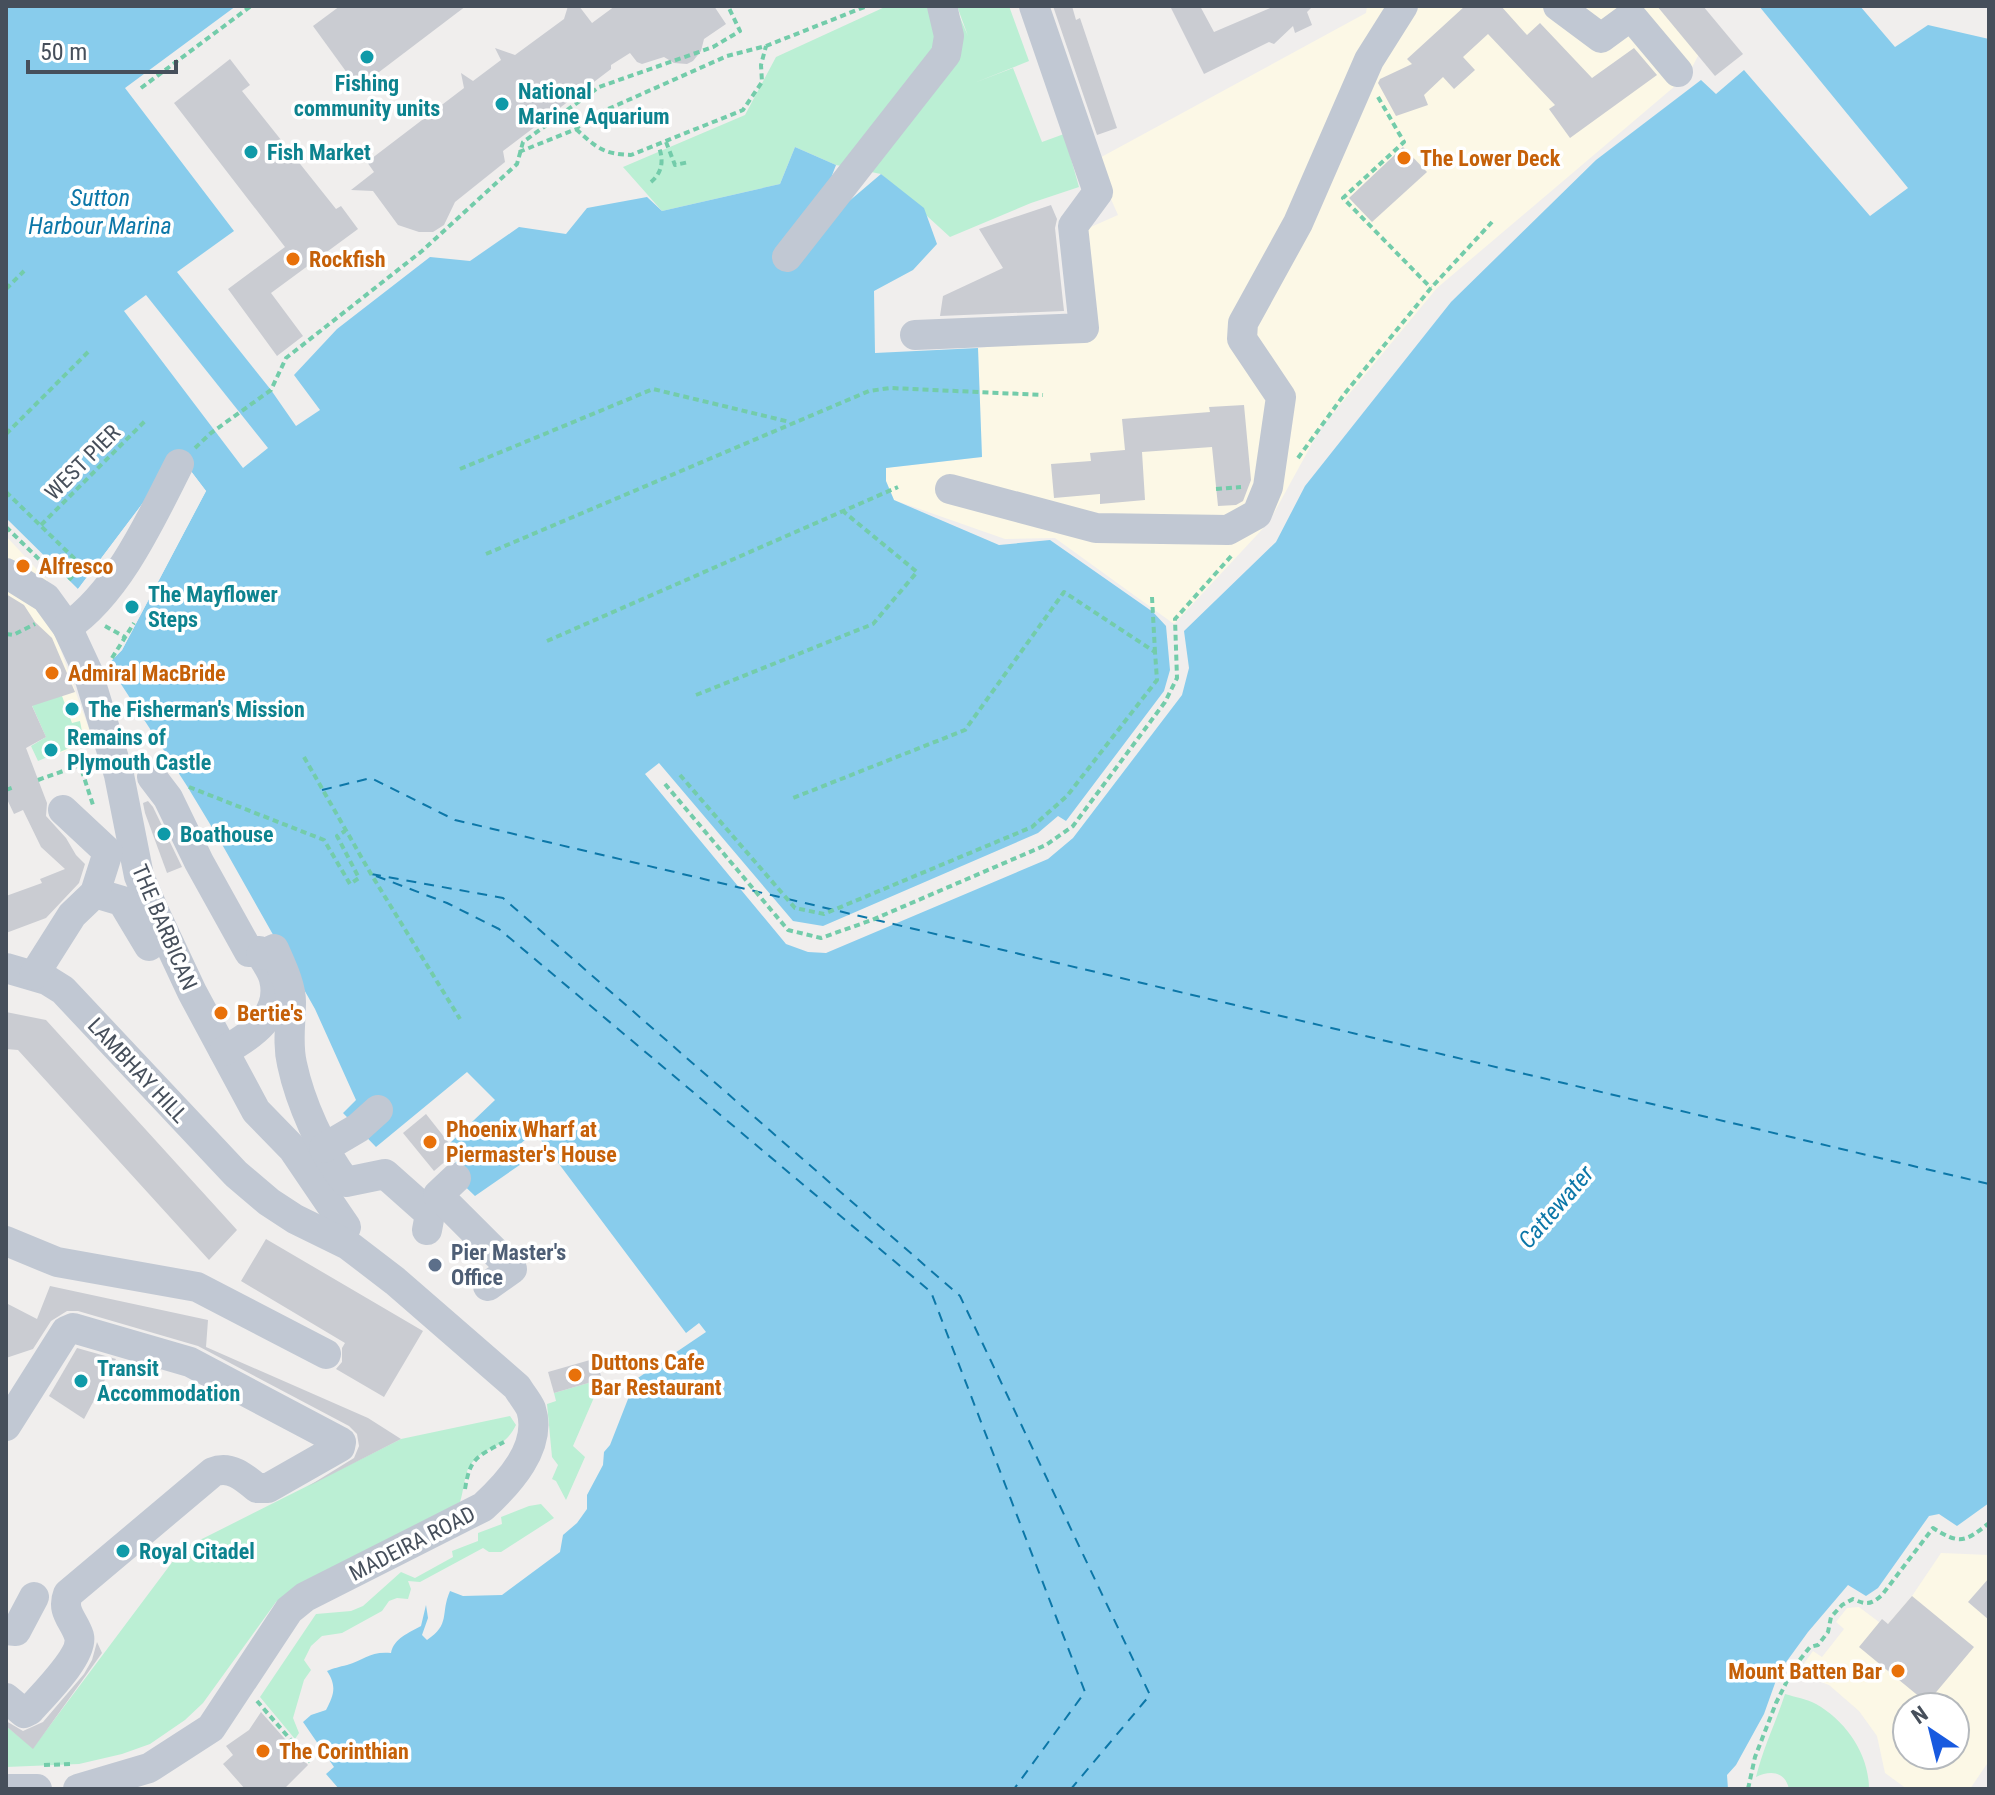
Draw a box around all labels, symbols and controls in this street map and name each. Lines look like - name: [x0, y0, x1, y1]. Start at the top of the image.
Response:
- scale bar: [28, 24, 176, 74]
- text: 50 m: [40, 38, 87, 66]
- marker: Fishing community units: [358, 48, 376, 66]
- place label: Fishing community units: [294, 71, 440, 121]
- place label: National Marine Aquarium: [518, 79, 670, 129]
- marker: National Marine Aquarium: [493, 95, 511, 113]
- place label: Fish Market: [267, 140, 371, 165]
- marker: Fish Market: [242, 143, 260, 161]
- place label: The Lower Deck: [1420, 146, 1561, 171]
- marker: The Lower Deck: [1395, 149, 1413, 167]
- water label: Sutton Harbour Marina: [28, 184, 172, 240]
- place label: Rockfish: [309, 247, 386, 272]
- marker: Rockfish: [284, 250, 302, 268]
- street label: WEST PIER: [40, 420, 125, 505]
- place label: Alfresco: [39, 554, 114, 579]
- marker: Alfresco: [14, 557, 32, 575]
- place label: The Mayflower Steps: [148, 582, 278, 632]
- marker: The Mayflower Steps: [123, 598, 141, 616]
- place label: Admiral MacBride: [68, 661, 226, 686]
- marker: Admiral MacBride: [43, 664, 61, 682]
- place label: The Fisherman's Mission: [88, 697, 305, 722]
- marker: The Fisherman's Mission: [63, 700, 81, 718]
- place label: Remains of Plymouth Castle: [67, 725, 211, 775]
- marker: Remains of Plymouth Castle: [42, 741, 60, 759]
- place label: Boathouse: [180, 822, 274, 847]
- marker: Boathouse: [155, 825, 173, 843]
- street label: THE BARBICAN: [127, 861, 202, 994]
- place label: Bertie's: [237, 1001, 303, 1026]
- marker: Bertie's: [212, 1004, 230, 1022]
- street label: LAMBHAY HILL: [83, 1013, 193, 1128]
- place label: Phoenix Wharf at Piermaster's House: [446, 1117, 617, 1167]
- marker: Phoenix Wharf at Piermaster's House: [421, 1133, 439, 1151]
- water label: Cattewater: [1513, 1159, 1600, 1254]
- place label: Pier Master's Office: [451, 1240, 566, 1290]
- marker: Pier Master's Office: [426, 1256, 444, 1274]
- place label: Duttons Cafe Bar Restaurant: [591, 1350, 722, 1400]
- place label: Transit Accommodation: [97, 1356, 240, 1406]
- marker: Duttons Cafe Bar Restaurant: [566, 1366, 584, 1384]
- marker: Transit Accommodation: [72, 1372, 90, 1390]
- street label: MADEIRA ROAD: [345, 1501, 479, 1586]
- place label: Royal Citadel: [139, 1539, 255, 1564]
- marker: Royal Citadel: [114, 1542, 132, 1560]
- place label: Mount Batten Bar: [1728, 1659, 1882, 1684]
- marker: Mount Batten Bar: [1889, 1662, 1907, 1680]
- north arrow: [1891, 1691, 1971, 1771]
- text: N: [1907, 1701, 1933, 1729]
- place label: The Corinthian: [279, 1739, 409, 1764]
- marker: The Corinthian: [254, 1742, 272, 1760]

